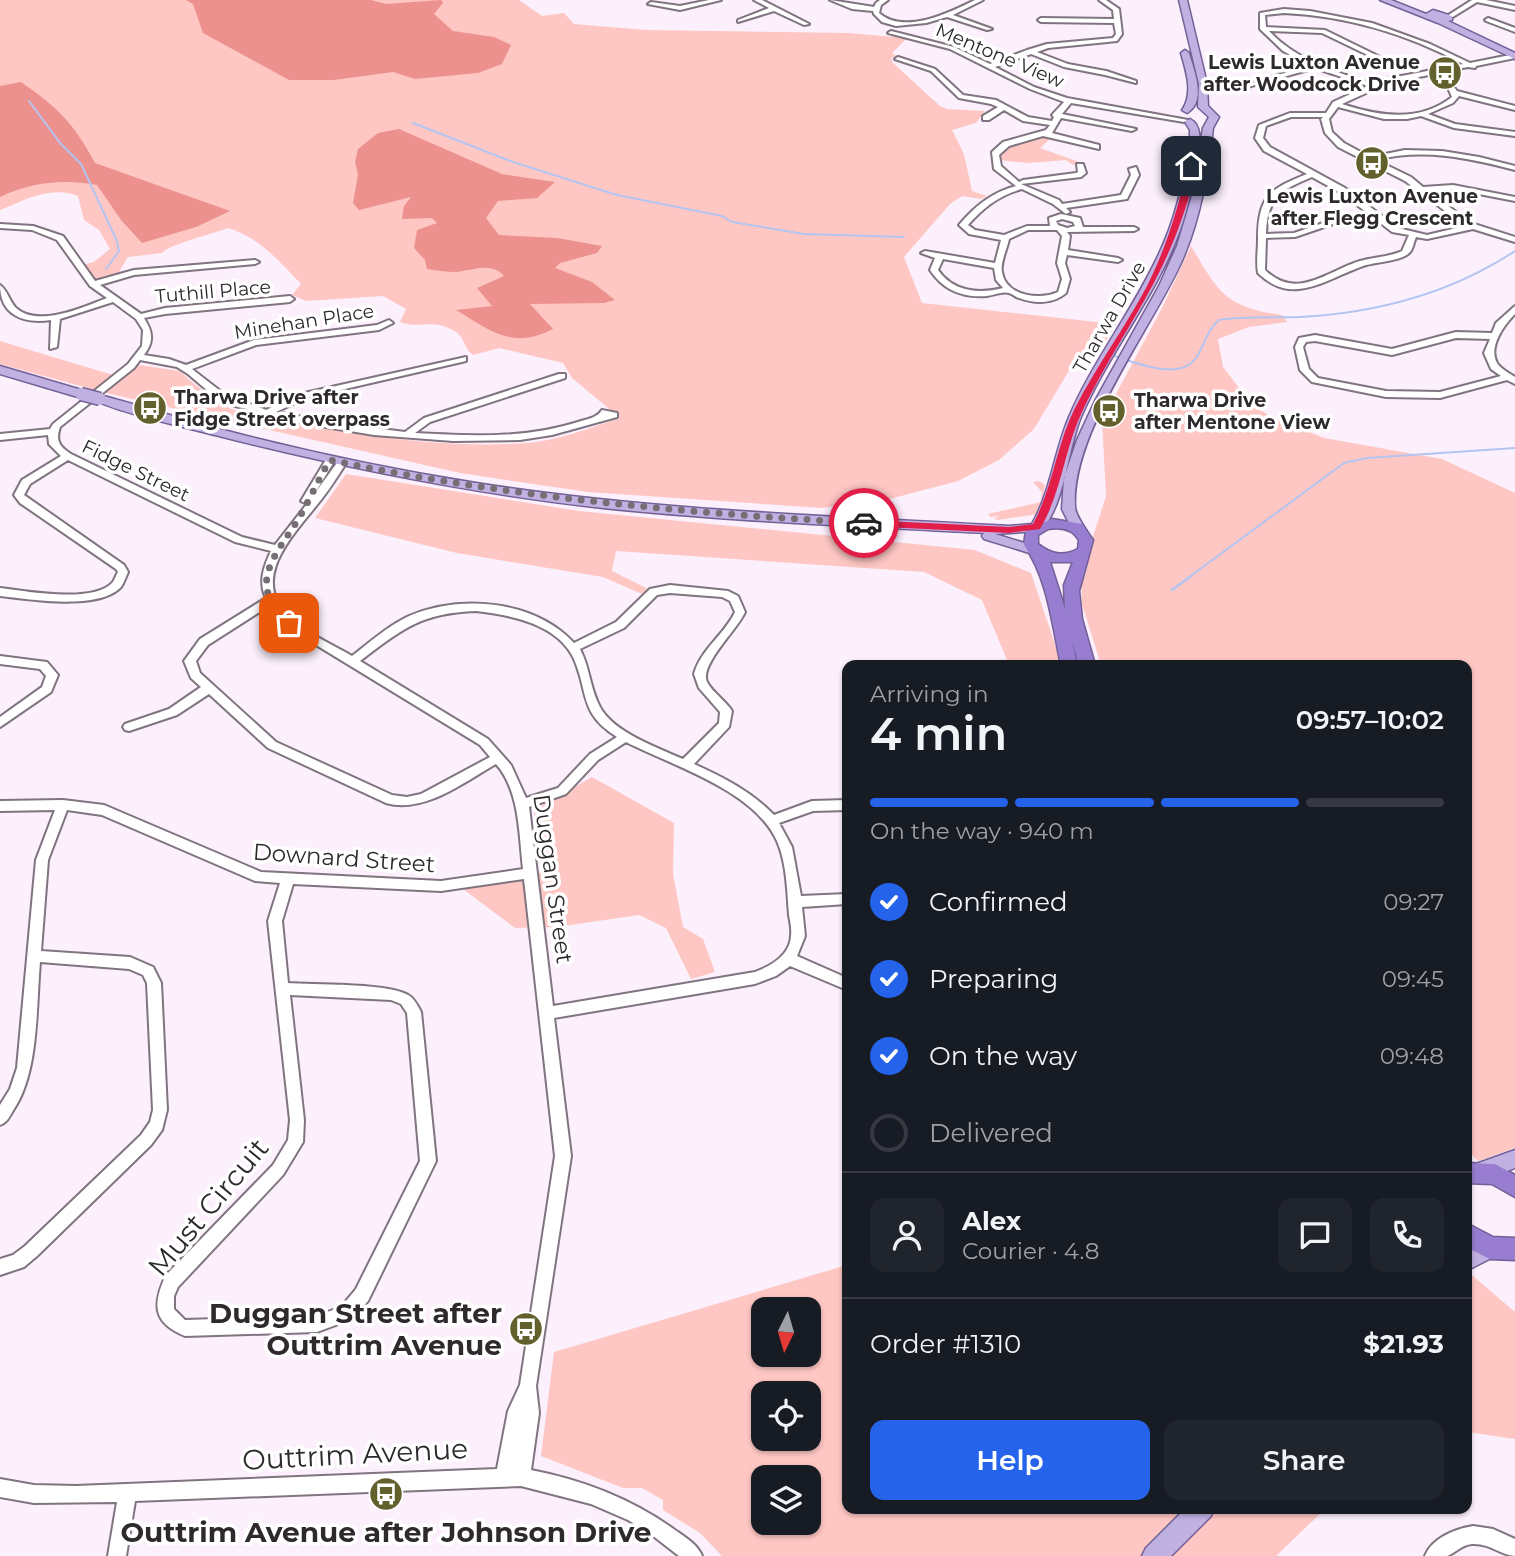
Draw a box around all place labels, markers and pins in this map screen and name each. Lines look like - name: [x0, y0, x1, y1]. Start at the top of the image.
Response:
- place label: Lewis Luxton Avenue after Woodcock Drive: [1203, 51, 1420, 96]
- bus stop icon: Lewis Luxton Avenue after Woodcock Drive: [1426, 54, 1464, 92]
- pin: [1161, 136, 1221, 196]
- bus stop icon: Lewis Luxton Avenue after Flegg Crescent: [1353, 144, 1391, 182]
- place label: Lewis Luxton Avenue after Flegg Crescent: [1266, 185, 1478, 230]
- place label: Tharwa Drive after Fidge Street overpass: [174, 386, 390, 431]
- bus stop icon: Tharwa Drive after Fidge Street overpass: [131, 389, 169, 427]
- place label: Tharwa Drive after Mentone View: [1134, 389, 1330, 434]
- bus stop icon: Tharwa Drive after Mentone View: [1090, 392, 1128, 430]
- pin: [259, 593, 319, 653]
- place label: Duggan Street after Outtrim Avenue: [209, 1296, 502, 1362]
- bus stop icon: Duggan Street after Outtrim Avenue: [507, 1310, 545, 1348]
- bus stop icon: Outtrim Avenue after Johnson Drive: [367, 1475, 405, 1513]
- place label: Outtrim Avenue after Johnson Drive: [120, 1515, 652, 1549]

